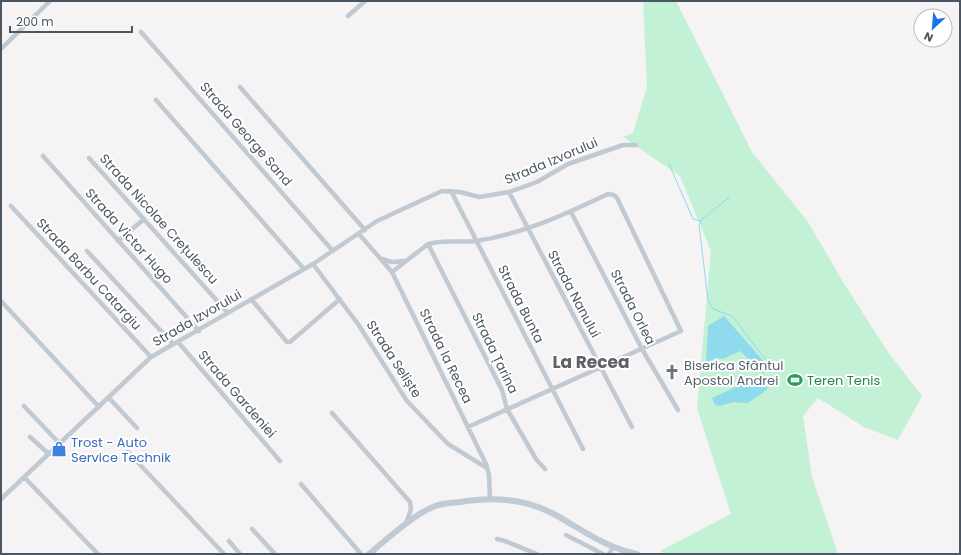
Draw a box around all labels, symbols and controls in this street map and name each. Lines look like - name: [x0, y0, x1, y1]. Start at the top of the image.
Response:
- scale bar: [10, 8, 132, 34]
- north arrow: [913, 8, 953, 48]
- text: 200 m: [16, 13, 54, 30]
- text: N: [921, 28, 936, 46]
- street label: Strada George Sand: [195, 78, 297, 190]
- street label: Strada Izvorului: [501, 133, 601, 189]
- street label: Strada Nicolae Crețulescu: [95, 150, 223, 288]
- street label: Strada Victor Hugo: [81, 184, 177, 288]
- street label: Strada Barbu Catargiu: [32, 214, 146, 334]
- street label: Strada Nanului: [543, 247, 605, 341]
- street label: Strada Bunta: [493, 262, 549, 346]
- street label: Strada Orlea: [606, 266, 660, 348]
- street label: Strada Izvorului: [149, 285, 245, 351]
- street label: Strada la Recea: [415, 305, 477, 407]
- street label: Strada Țarina: [467, 309, 523, 397]
- street label: Strada Seliște: [362, 317, 426, 401]
- street label: Strada Gardeniei: [194, 346, 280, 442]
- district label: La Recea: [552, 350, 630, 374]
- place label: Biserica Sfântul Apostol Andrei: [684, 356, 783, 390]
- church icon: Biserica Sfântul Apostol Andrei: [663, 363, 681, 381]
- sports icon: Teren Tenis: [786, 371, 804, 389]
- place label: Teren Tenis: [807, 371, 880, 390]
- place label: Trost - Auto Service Technik: [71, 433, 171, 467]
- shop icon: Trost - Auto Service Technik: [50, 440, 68, 458]

